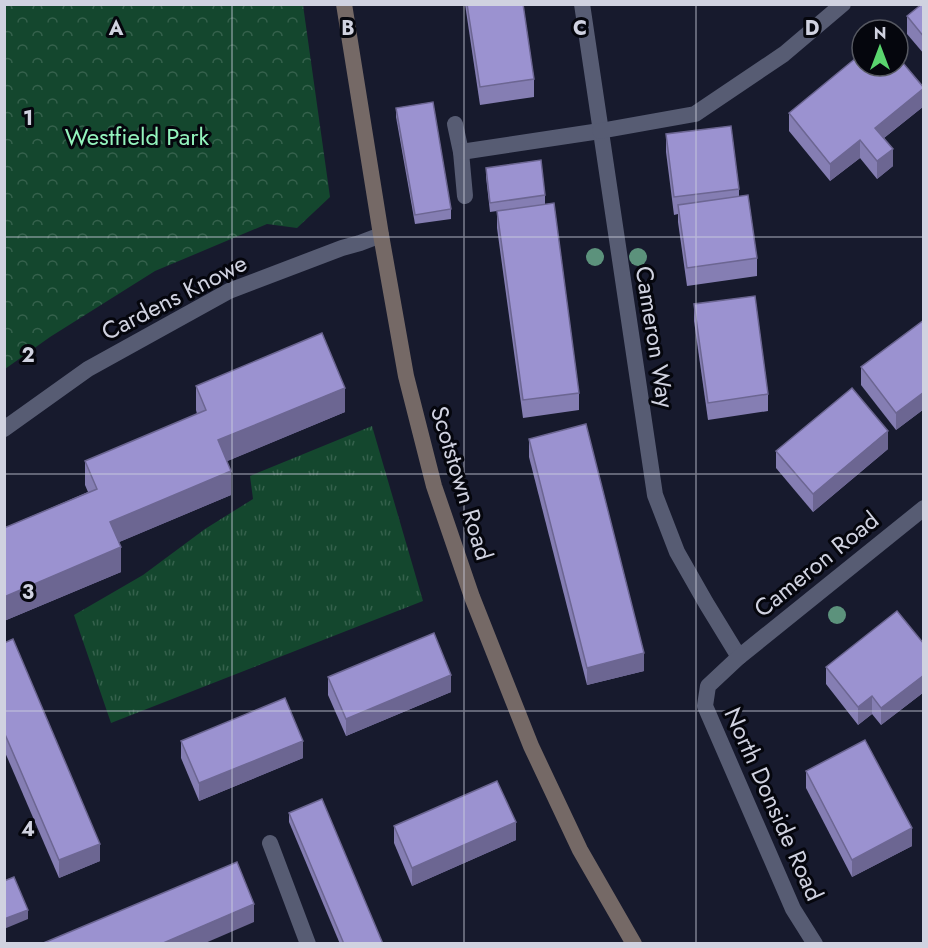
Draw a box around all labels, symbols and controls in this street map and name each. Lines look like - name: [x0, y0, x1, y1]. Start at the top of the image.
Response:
- text: A: [108, 14, 124, 43]
- text: B: [341, 14, 355, 43]
- text: C: [573, 14, 587, 43]
- text: D: [805, 14, 819, 43]
- north arrow: [850, 18, 910, 78]
- text: N: [874, 22, 886, 45]
- text: 1: [23, 104, 33, 133]
- park label: Westfield Park: [65, 119, 210, 154]
- street label: Cardens Knowe: [95, 245, 253, 349]
- street label: Cameron Way: [627, 264, 684, 411]
- text: 2: [21, 341, 35, 370]
- street label: Scotstown Road: [422, 402, 502, 564]
- street label: Cameron Road: [746, 503, 886, 625]
- text: 3: [22, 578, 34, 607]
- street label: North Donside Road: [716, 702, 832, 906]
- text: 4: [21, 815, 35, 844]

